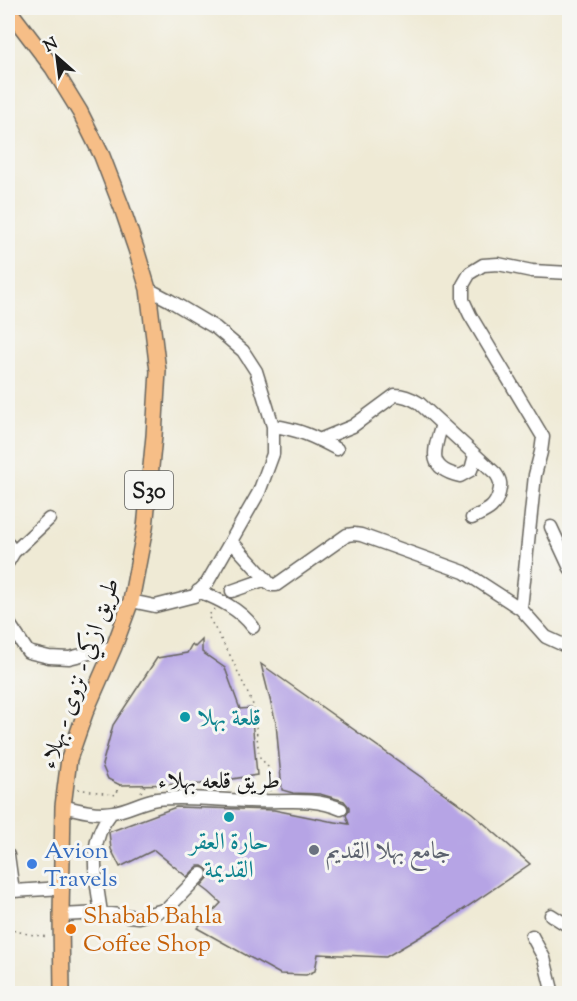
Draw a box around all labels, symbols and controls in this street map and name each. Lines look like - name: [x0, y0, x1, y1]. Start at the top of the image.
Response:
- north arrow: [27, 27, 87, 87]
- text: N: [40, 33, 62, 59]
- road number: S30: [125, 471, 173, 509]
- street label: طريق ازكي - نزوى - بهلاء: [32, 574, 130, 774]
- place label: قلعة بهلا: [197, 702, 261, 736]
- marker: قلعة بهلا: [178, 710, 192, 724]
- street label: طريق قلعه بهلاء: [158, 765, 280, 799]
- marker: حارة العقر القديمة: [222, 810, 236, 824]
- place label: حارة العقر القديمة: [186, 826, 269, 888]
- place label: Avion Travels: [44, 835, 118, 897]
- place label: جامع بهلا القديم: [326, 835, 451, 872]
- marker: جامع بهلا القديم: [307, 843, 321, 857]
- marker: Avion Travels: [25, 857, 39, 871]
- place label: Shabab Bahla Coffee Shop: [83, 900, 222, 962]
- marker: Shabab Bahla Coffee Shop: [64, 922, 78, 936]

